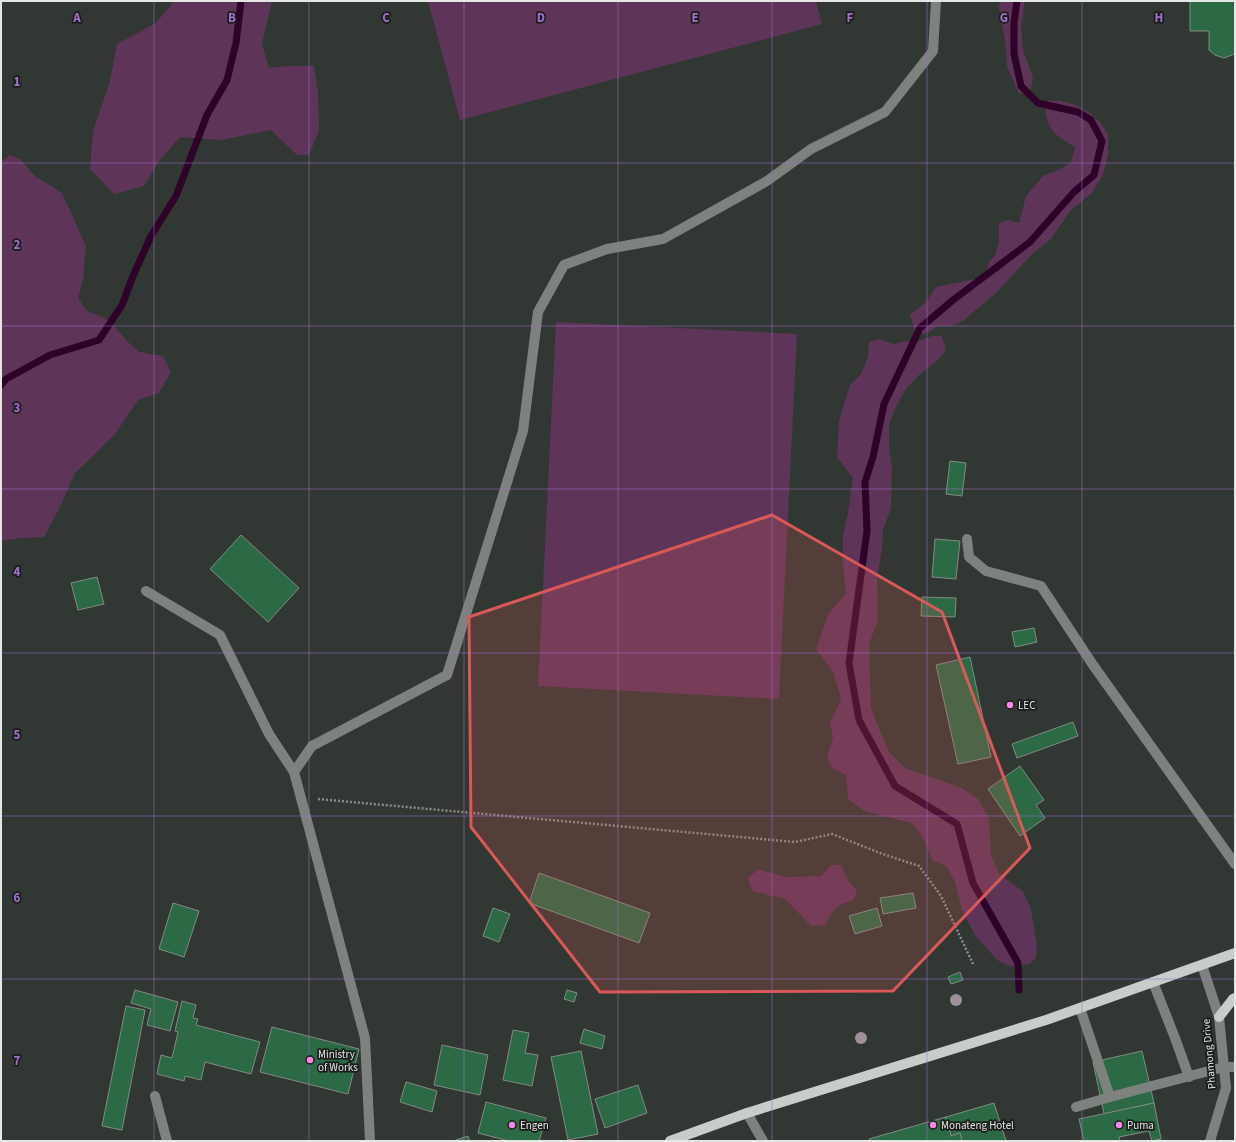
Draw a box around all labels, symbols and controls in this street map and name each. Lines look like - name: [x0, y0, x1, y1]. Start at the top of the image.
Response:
- text: A: [72, 9, 81, 27]
- text: B: [228, 9, 236, 27]
- text: C: [382, 9, 390, 27]
- text: D: [537, 9, 545, 27]
- text: E: [691, 9, 699, 27]
- text: F: [847, 9, 854, 27]
- text: G: [1000, 9, 1008, 27]
- text: H: [1155, 9, 1163, 27]
- text: 1: [14, 73, 21, 91]
- text: 2: [14, 236, 21, 254]
- text: 3: [14, 399, 21, 417]
- text: 4: [14, 563, 21, 581]
- place label: LEC: [1018, 698, 1035, 713]
- marker: LEC: [1005, 700, 1015, 710]
- text: 5: [14, 726, 21, 744]
- text: 6: [14, 889, 21, 907]
- street label: Phamong Drive: [1198, 1018, 1220, 1090]
- place label: Ministry of Works: [318, 1047, 358, 1075]
- text: 7: [14, 1052, 21, 1070]
- marker: Ministry of Works: [305, 1055, 315, 1065]
- place label: Engen: [520, 1118, 549, 1133]
- place label: Monateng Hotel: [941, 1118, 1014, 1133]
- place label: Puma: [1127, 1118, 1154, 1133]
- marker: Engen: [507, 1120, 517, 1130]
- marker: Monateng Hotel: [928, 1120, 938, 1130]
- marker: Puma: [1114, 1120, 1124, 1130]

